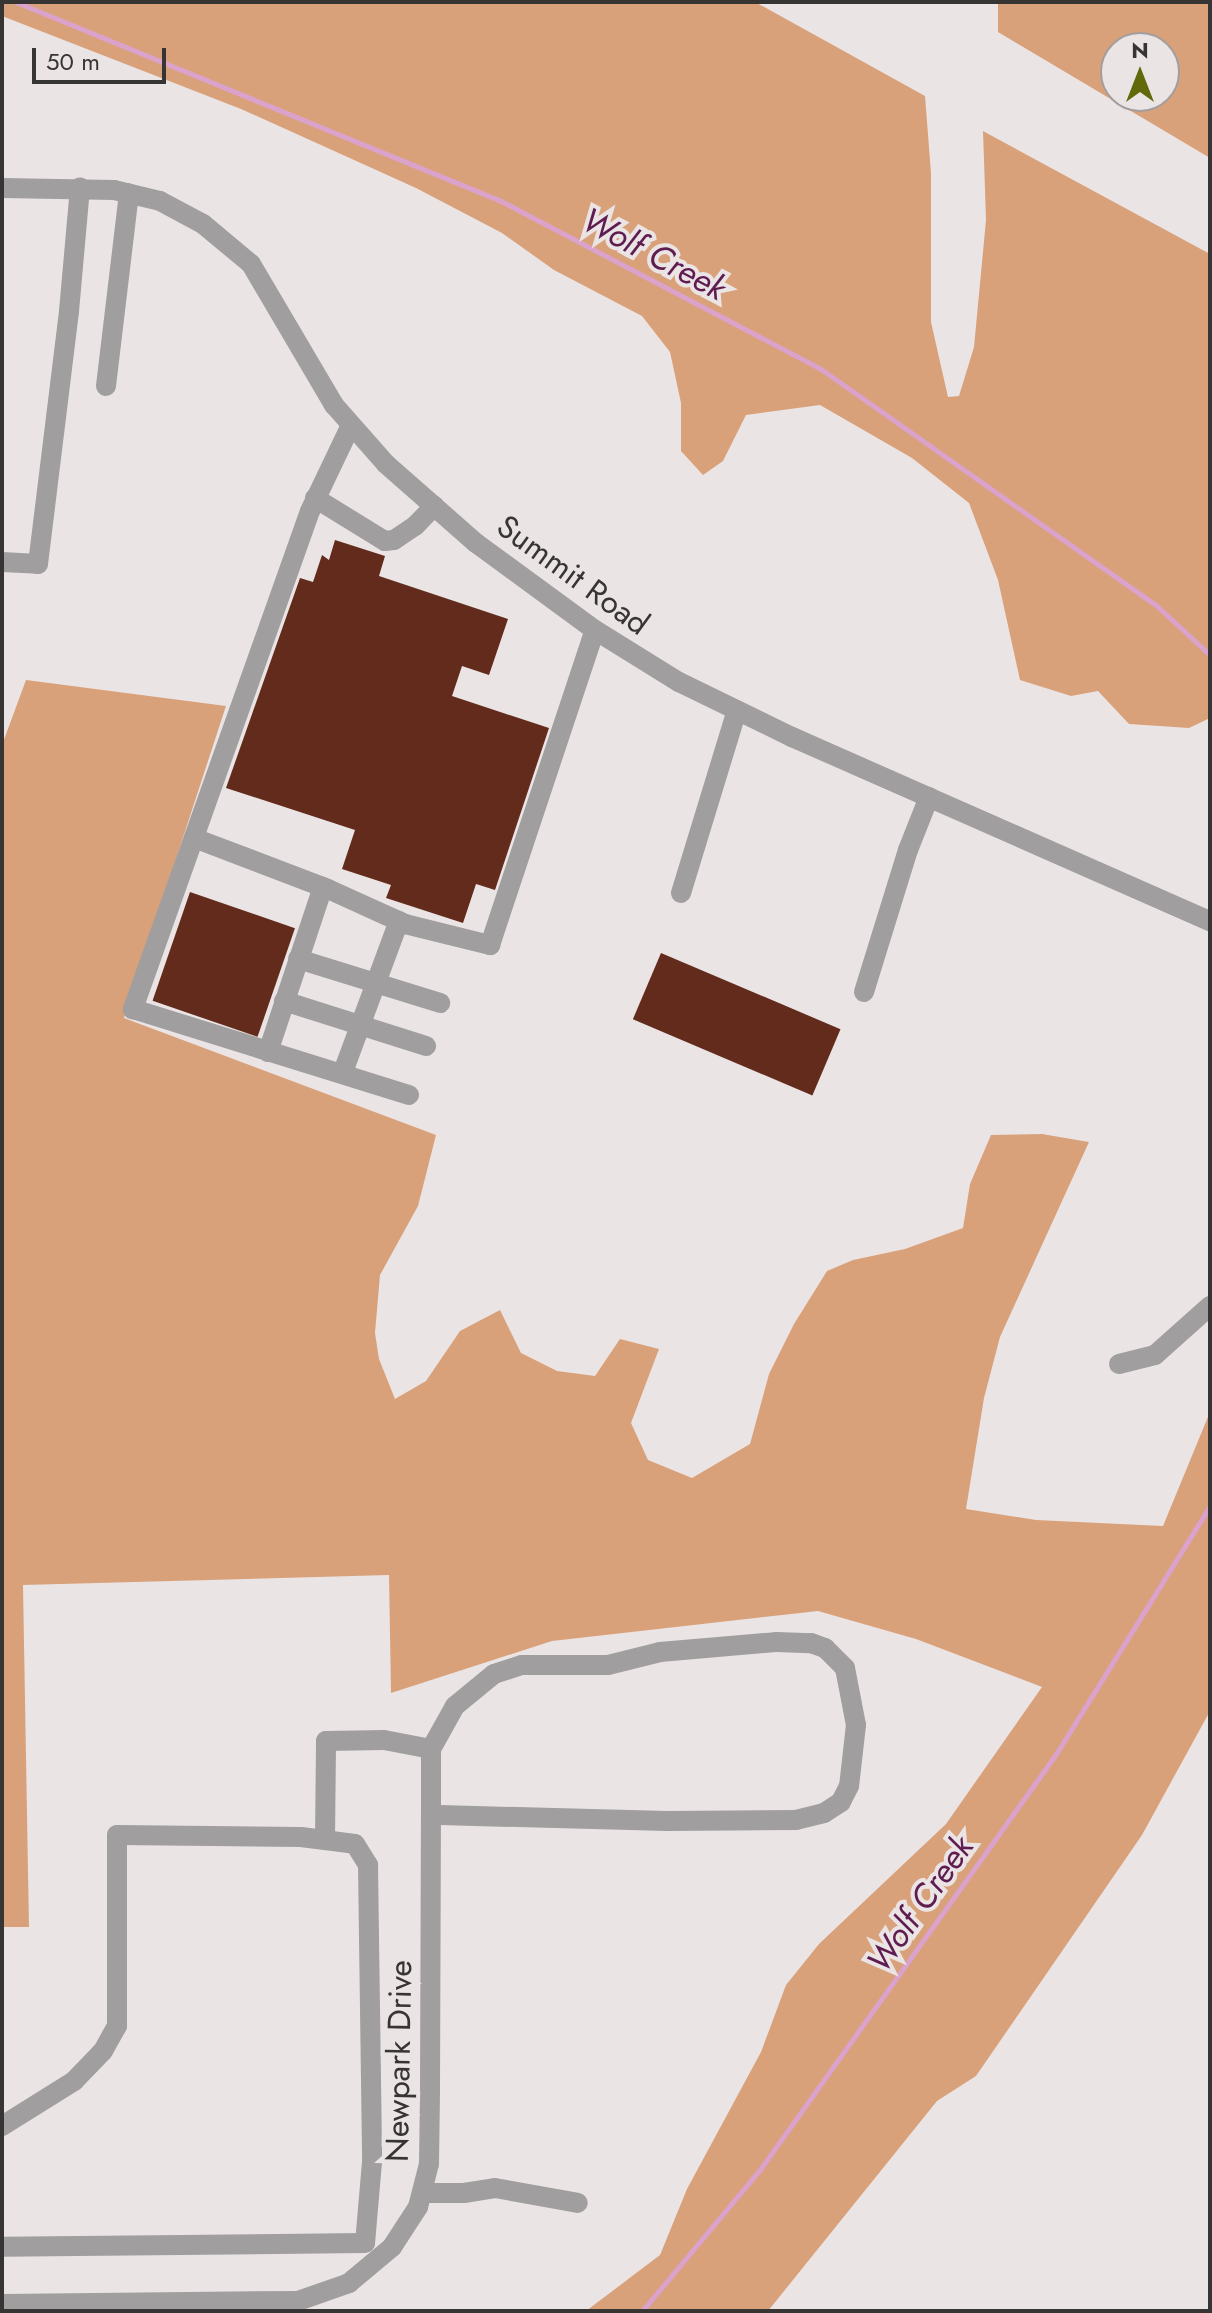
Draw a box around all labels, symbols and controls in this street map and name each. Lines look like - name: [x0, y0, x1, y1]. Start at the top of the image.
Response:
- scale bar: [36, 32, 170, 82]
- north arrow: [1100, 32, 1180, 112]
- text: N: [1131, 34, 1149, 66]
- text: 50 m: [46, 44, 100, 79]
- water label: Wolf Creek: [575, 199, 733, 309]
- street label: Summit Road: [489, 507, 657, 643]
- water label: Wolf Creek: [858, 1828, 982, 1980]
- street label: Newpark Drive: [378, 1960, 420, 2162]

